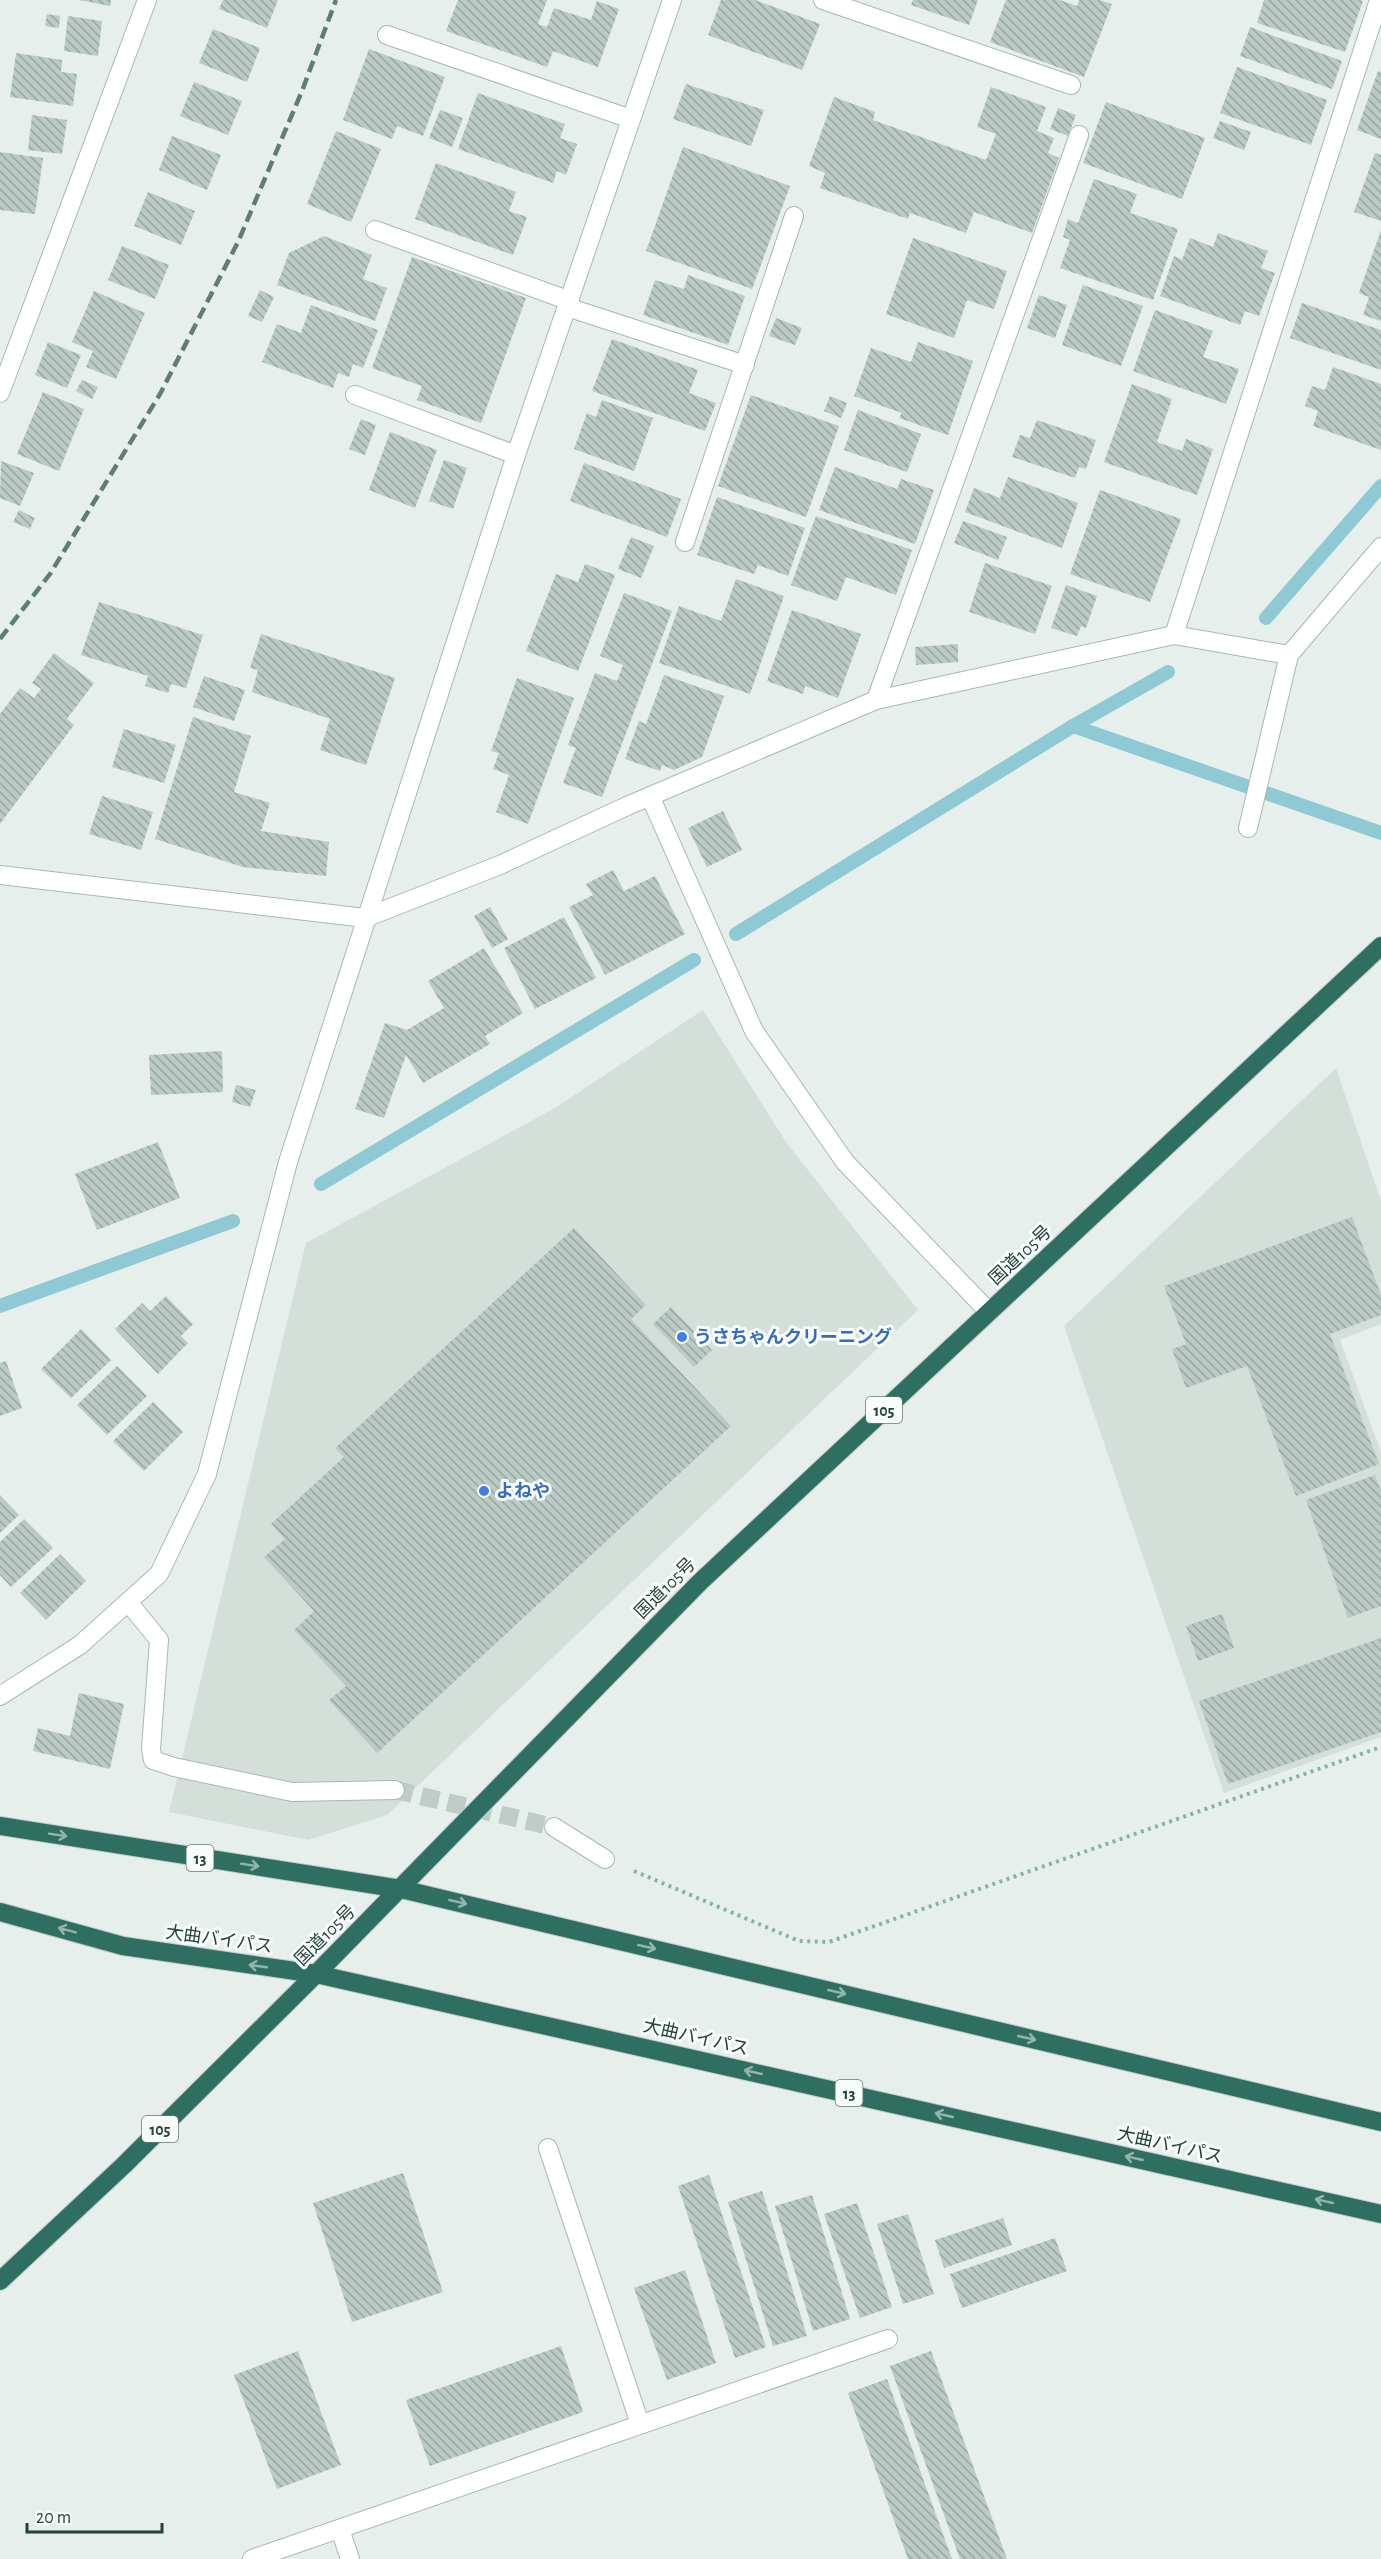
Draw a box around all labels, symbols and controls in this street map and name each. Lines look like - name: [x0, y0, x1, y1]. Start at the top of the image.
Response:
- street label: 国道105号: [985, 1221, 1055, 1289]
- place label: うさちゃんクリーニング: [694, 1327, 892, 1347]
- marker: うさちゃんクリーニング: [675, 1330, 689, 1344]
- road number: 105: [866, 1397, 902, 1423]
- place label: よねや: [496, 1481, 550, 1501]
- marker: よねや: [477, 1484, 491, 1498]
- street label: 国道105号: [631, 1554, 699, 1622]
- one-way arrow: [47, 1830, 67, 1841]
- road number: 13: [186, 1845, 214, 1871]
- one-way arrow: [240, 1860, 260, 1871]
- one-way arrow: [448, 1897, 467, 1909]
- street label: 国道105号: [291, 1901, 359, 1969]
- street label: 大曲バイパス: [164, 1923, 274, 1956]
- one-way arrow: [58, 1924, 77, 1936]
- one-way arrow: [638, 1942, 657, 1954]
- one-way arrow: [249, 1960, 269, 1971]
- one-way arrow: [827, 1987, 846, 1999]
- street label: 大曲バイパス: [641, 2016, 750, 2059]
- one-way arrow: [1017, 2032, 1036, 2044]
- one-way arrow: [744, 2065, 763, 2077]
- road number: 13: [836, 2080, 862, 2106]
- one-way arrow: [934, 2108, 953, 2120]
- road number: 105: [142, 2116, 178, 2142]
- street label: 大曲バイパス: [1115, 2124, 1224, 2167]
- one-way arrow: [1125, 2152, 1144, 2163]
- one-way arrow: [1315, 2195, 1334, 2206]
- scale bar: [27, 2496, 162, 2534]
- text: 20 m: [36, 2509, 71, 2527]

